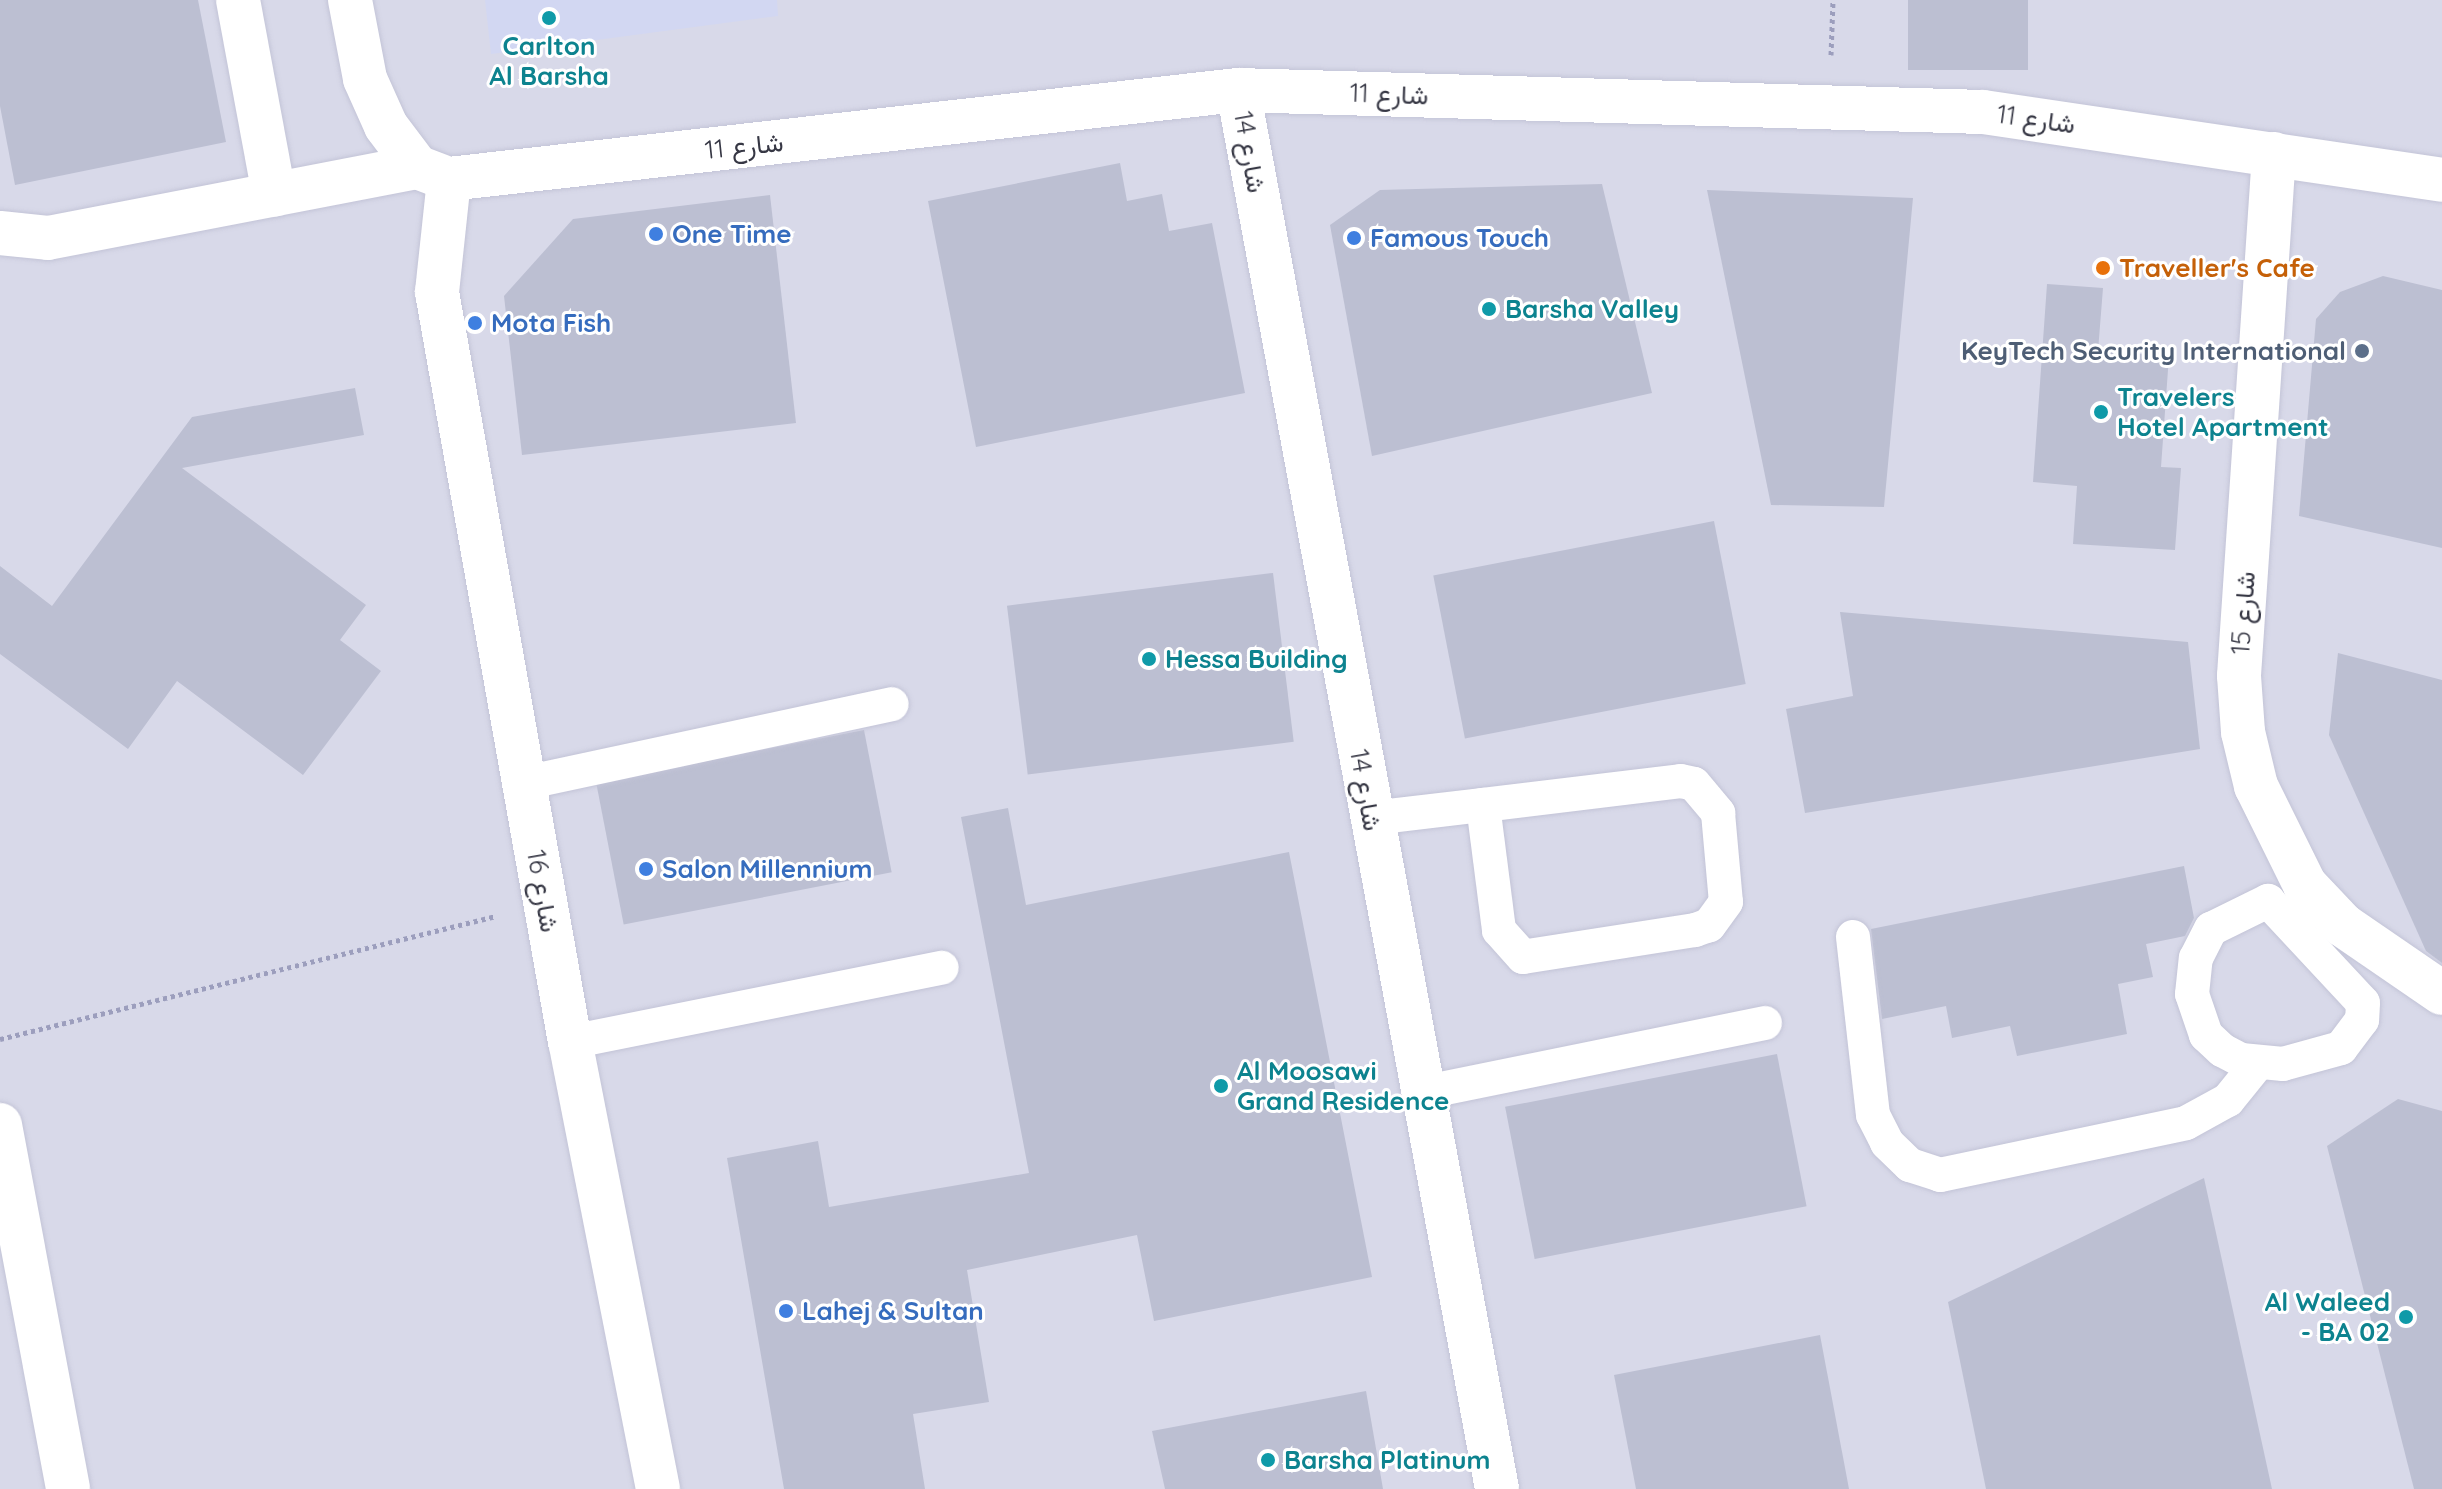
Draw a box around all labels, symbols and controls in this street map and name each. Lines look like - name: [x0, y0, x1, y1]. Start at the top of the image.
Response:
- marker: Carlton Al Barsha: [540, 9, 558, 27]
- place label: Carlton Al Barsha: [489, 30, 609, 92]
- street label: شارع 11: [1349, 77, 1429, 111]
- street label: شارع 11: [1995, 98, 2077, 140]
- street label: شارع 14: [1227, 109, 1273, 195]
- street label: شارع 11: [703, 126, 785, 166]
- place label: One Time: [672, 218, 792, 250]
- place label: Famous Touch: [1370, 222, 1549, 254]
- marker: One Time: [647, 225, 665, 243]
- marker: Famous Touch: [1345, 229, 1363, 247]
- place label: Traveller's Cafe: [2119, 252, 2315, 284]
- marker: Traveller's Cafe: [2094, 259, 2112, 277]
- place label: Barsha Valley: [1505, 293, 1679, 325]
- marker: Barsha Valley: [1480, 300, 1498, 318]
- place label: Mota Fish: [491, 307, 611, 339]
- marker: Mota Fish: [466, 314, 484, 332]
- place label: KeyTech Security International: [1961, 335, 2346, 367]
- marker: KeyTech Security International: [2353, 342, 2371, 360]
- place label: Travelers Hotel Apartment: [2117, 381, 2329, 442]
- marker: Travelers Hotel Apartment: [2092, 403, 2110, 421]
- street label: شارع 15: [2225, 570, 2261, 656]
- place label: Hessa Building: [1165, 643, 1348, 675]
- marker: Hessa Building: [1140, 650, 1158, 668]
- street label: شارع 14: [1343, 747, 1389, 833]
- street label: شارع 16: [520, 847, 566, 935]
- place label: Salon Millennium: [662, 853, 873, 885]
- marker: Salon Millennium: [637, 860, 655, 878]
- place label: Al Moosawi Grand Residence: [1237, 1055, 1449, 1116]
- marker: Al Moosawi Grand Residence: [1212, 1077, 1230, 1095]
- place label: Al Waleed - BA 02: [2265, 1286, 2390, 1348]
- place label: Lahej & Sultan: [802, 1295, 984, 1327]
- marker: Lahej & Sultan: [777, 1302, 795, 1320]
- marker: Al Waleed - BA 02: [2397, 1308, 2415, 1326]
- place label: Barsha Platinum: [1284, 1444, 1491, 1476]
- marker: Barsha Platinum: [1259, 1451, 1277, 1469]

